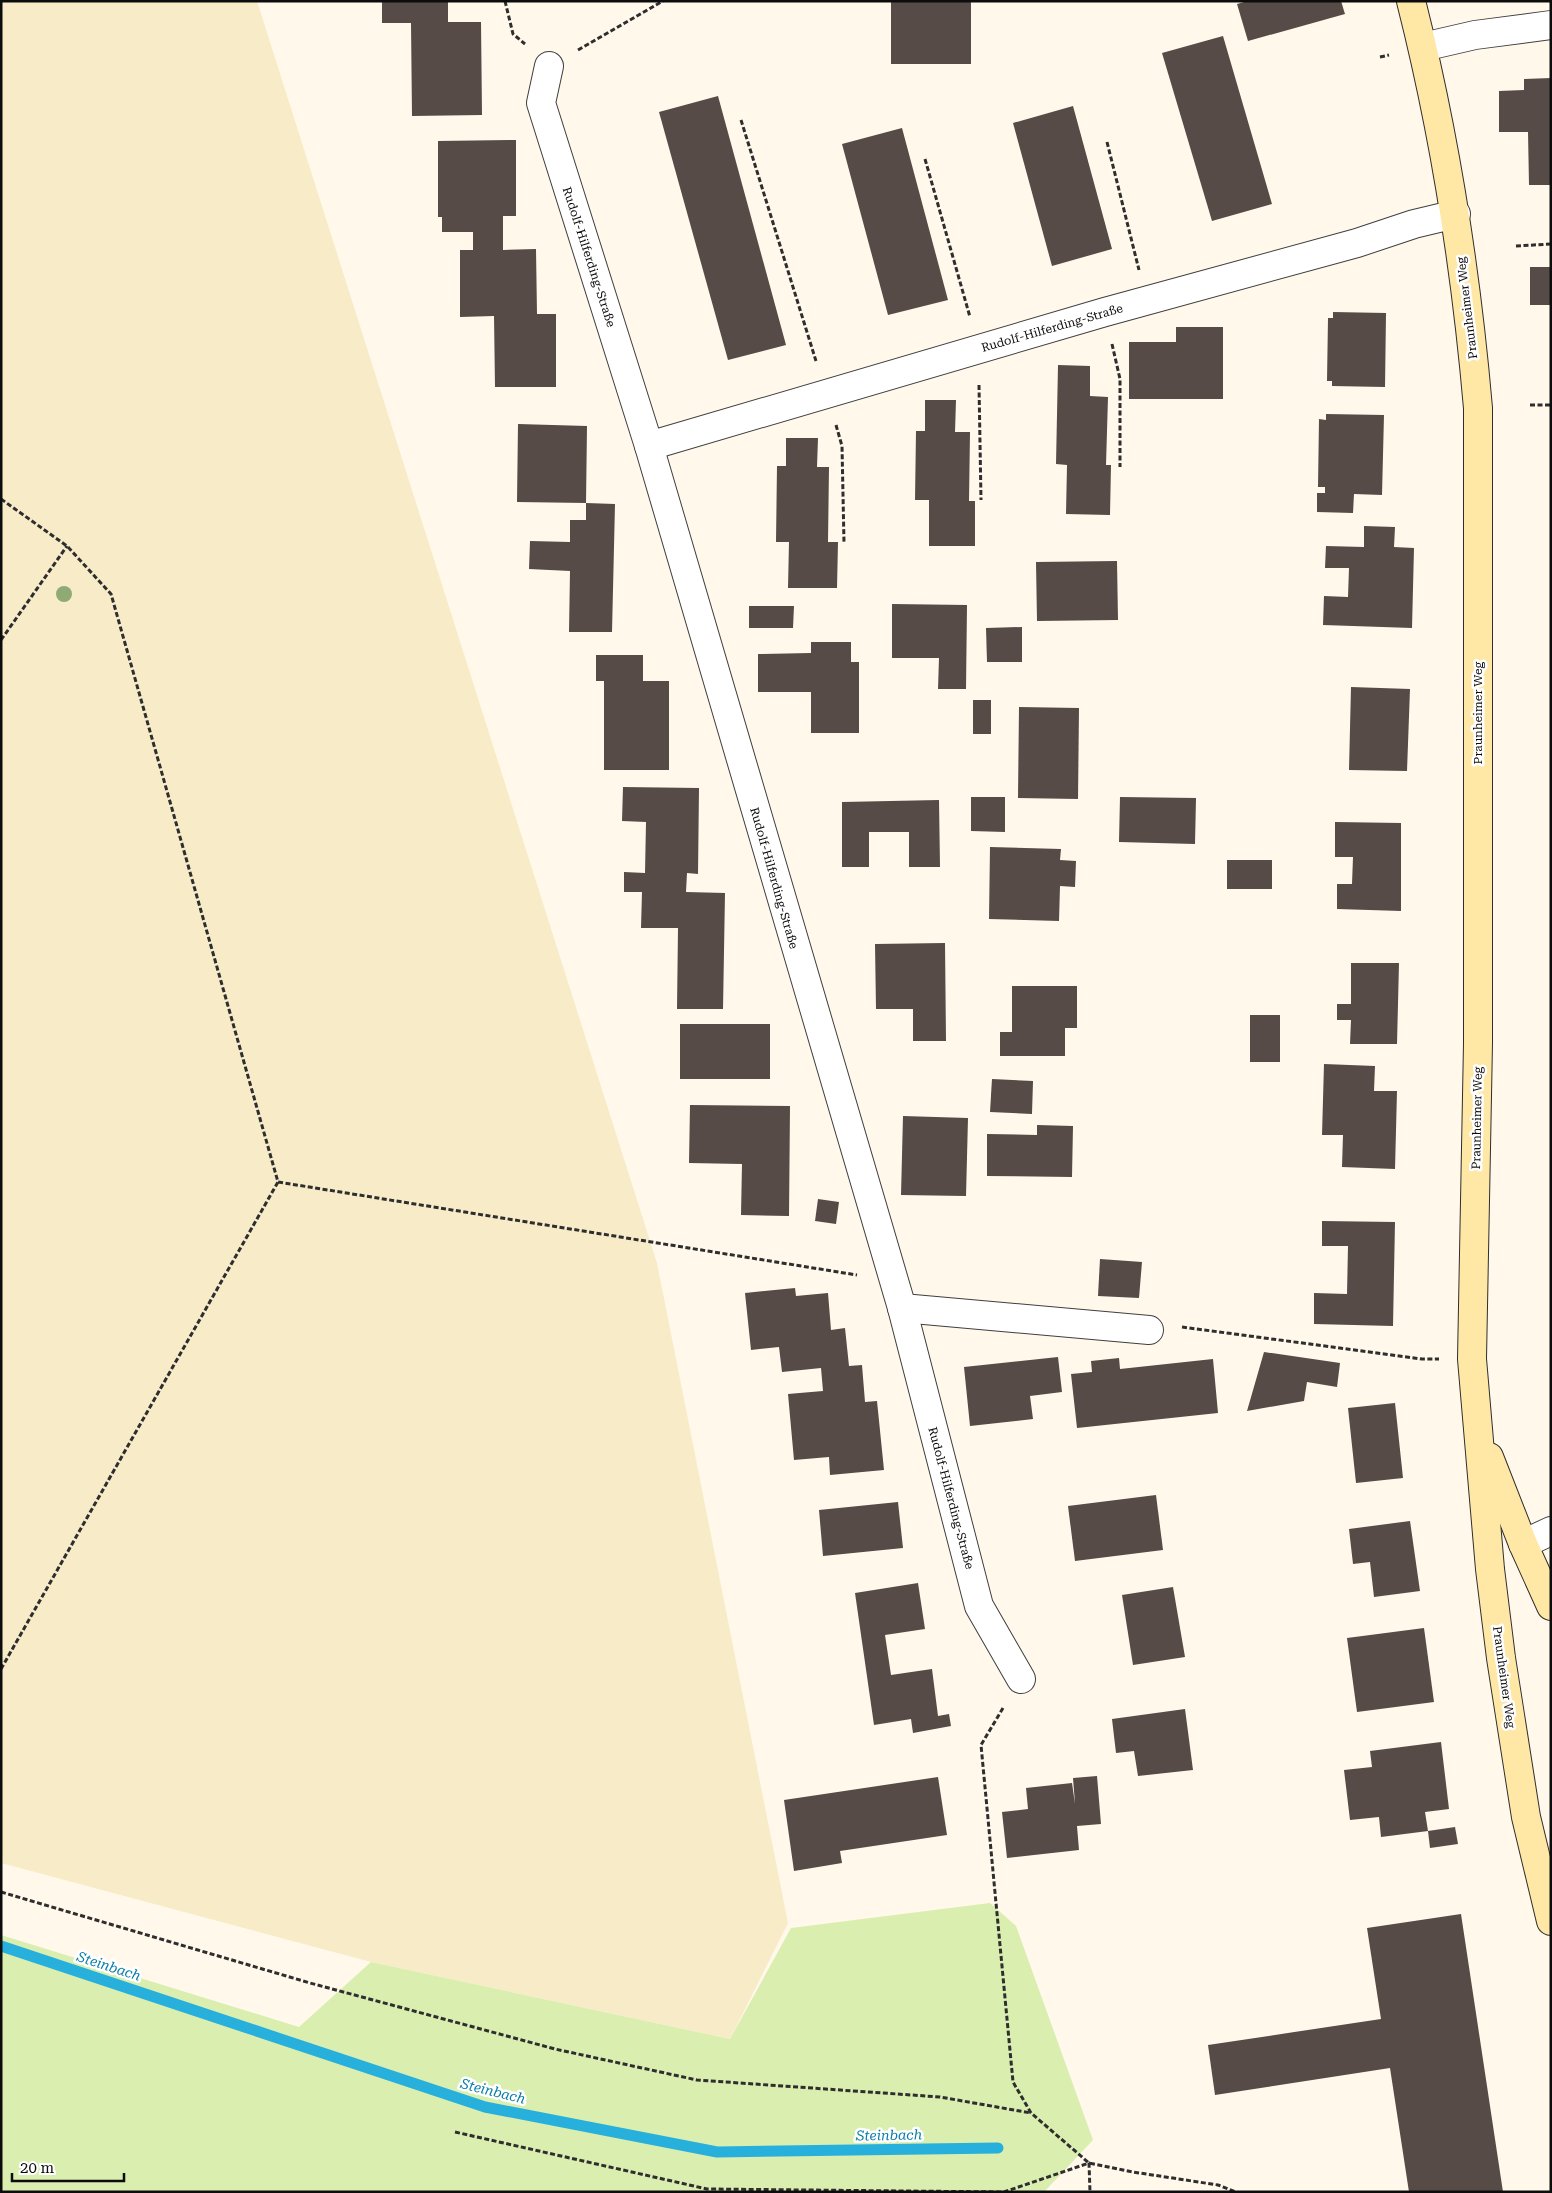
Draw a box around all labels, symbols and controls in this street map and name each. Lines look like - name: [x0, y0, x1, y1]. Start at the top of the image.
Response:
- street label: Rudolf-Hilferding-Straße: [560, 185, 618, 329]
- street label: Praunheimer Weg: [1454, 256, 1480, 360]
- street label: Rudolf-Hilferding-Straße: [980, 301, 1125, 355]
- street label: Praunheimer Weg: [1471, 661, 1485, 764]
- street label: Rudolf-Hilferding-Straße: [747, 806, 801, 951]
- street label: Praunheimer Weg: [1469, 1066, 1485, 1169]
- street label: Rudolf-Hilferding-Straße: [925, 1425, 977, 1571]
- street label: Praunheimer Weg: [1490, 1625, 1518, 1729]
- water label: Steinbach: [74, 1948, 143, 1984]
- water label: Steinbach: [458, 2075, 528, 2107]
- water label: Steinbach: [855, 2126, 923, 2144]
- scale bar: [12, 2150, 125, 2182]
- text: 20 m: [20, 2159, 55, 2177]

